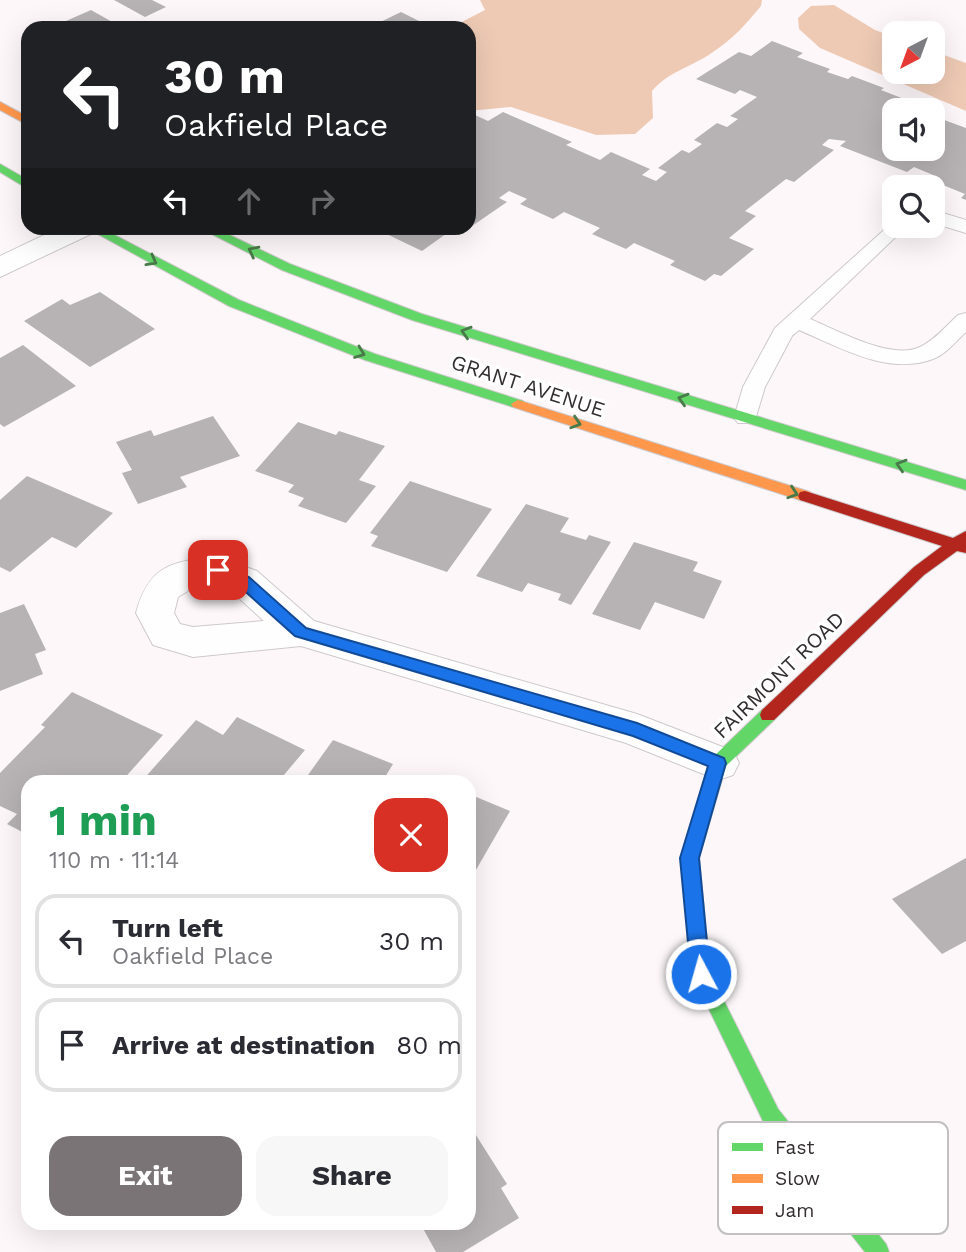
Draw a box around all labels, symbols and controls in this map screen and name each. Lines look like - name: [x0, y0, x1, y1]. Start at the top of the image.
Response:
- north arrow: [882, 21, 945, 84]
- map controls: [882, 21, 945, 238]
- text: 30 m: [164, 47, 285, 105]
- icon: left: [49, 49, 140, 140]
- button: sound: [882, 98, 945, 161]
- text: Oakfield Place: [164, 106, 388, 144]
- button: search: [882, 175, 945, 238]
- icon: left: [157, 182, 195, 220]
- icon: ahead: [230, 182, 268, 220]
- icon: right: [303, 182, 341, 220]
- one-way arrow: [248, 246, 260, 260]
- one-way arrow: [145, 253, 158, 266]
- one-way arrow: [460, 325, 472, 340]
- one-way arrow: [354, 345, 366, 359]
- street label: GRANT AVENUE: [448, 349, 608, 422]
- one-way arrow: [677, 392, 689, 407]
- one-way arrow: [570, 415, 582, 430]
- one-way arrow: [895, 459, 907, 474]
- one-way arrow: [786, 485, 799, 499]
- pin: [188, 540, 248, 600]
- icon: arrive: [199, 551, 237, 589]
- street label: FAIRMONT ROAD: [708, 606, 849, 743]
- text: 1 min: [49, 796, 157, 845]
- button: close: [374, 798, 448, 872]
- text: 110 m · 11:14: [49, 847, 179, 874]
- text: Turn left: [112, 913, 223, 943]
- icon: left: [53, 922, 91, 960]
- text: 30 m: [379, 926, 444, 956]
- position arrow: [664, 937, 738, 1011]
- text: Oakfield Place: [112, 943, 273, 970]
- icon: arrive: [53, 1026, 91, 1064]
- text: Arrive at destination: [112, 1030, 375, 1060]
- text: 80 m: [396, 1030, 462, 1060]
- legend: [718, 1122, 948, 1234]
- button: Exit: [49, 1136, 242, 1216]
- button: Share: [256, 1136, 448, 1216]
- text: Fast: [775, 1136, 814, 1159]
- text: Slow: [775, 1167, 820, 1190]
- text: Jam: [775, 1199, 814, 1222]

